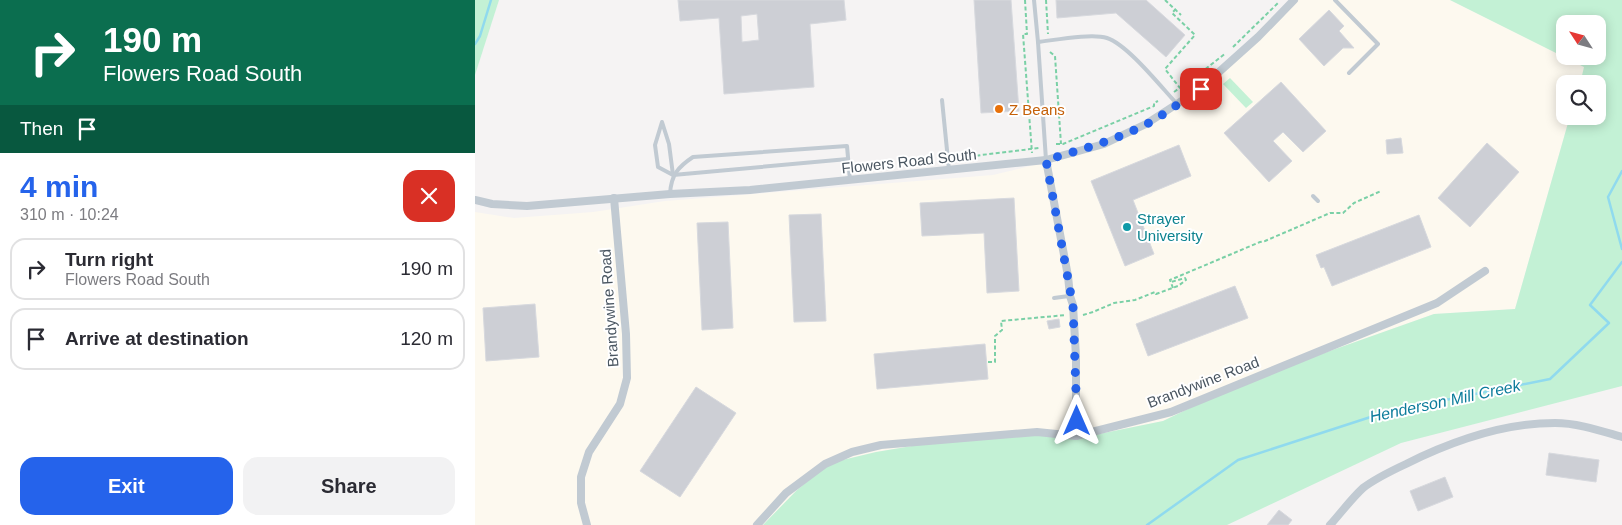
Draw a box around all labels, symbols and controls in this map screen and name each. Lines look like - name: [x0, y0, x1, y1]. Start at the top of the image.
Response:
- north arrow: [1556, 15, 1606, 65]
- map controls: [1556, 15, 1606, 125]
- icon: right: [20, 20, 85, 85]
- text: 190 m: [103, 20, 202, 59]
- text: Flowers Road South: [103, 61, 302, 86]
- pin: [1180, 68, 1222, 110]
- icon: arrive: [1187, 75, 1215, 103]
- button: search: [1556, 75, 1606, 125]
- place label: Z Beans: [1009, 101, 1065, 118]
- marker: Z Beans: [993, 103, 1005, 115]
- icon: arrive: [73, 115, 101, 143]
- text: Then: [20, 118, 63, 139]
- street label: Flowers Road South: [841, 145, 977, 177]
- text: 4 min: [20, 170, 98, 203]
- button: close: [403, 170, 455, 222]
- text: 310 m · 10:24: [20, 206, 119, 223]
- place label: Strayer University: [1137, 210, 1203, 244]
- marker: Strayer University: [1121, 221, 1133, 233]
- street label: Brandywine Road: [596, 248, 622, 368]
- text: Turn right: [65, 249, 153, 270]
- icon: right: [22, 255, 50, 283]
- text: 190 m: [400, 258, 453, 279]
- text: Flowers Road South: [65, 271, 210, 288]
- icon: arrive: [22, 325, 50, 353]
- text: Arrive at destination: [65, 328, 249, 349]
- text: 120 m: [400, 328, 453, 349]
- street label: Brandywine Road: [1145, 353, 1261, 411]
- water label: Henderson Mill Creek: [1368, 376, 1523, 425]
- position arrow: [1050, 394, 1102, 446]
- button: Exit: [20, 457, 233, 515]
- button: Share: [243, 457, 455, 515]

